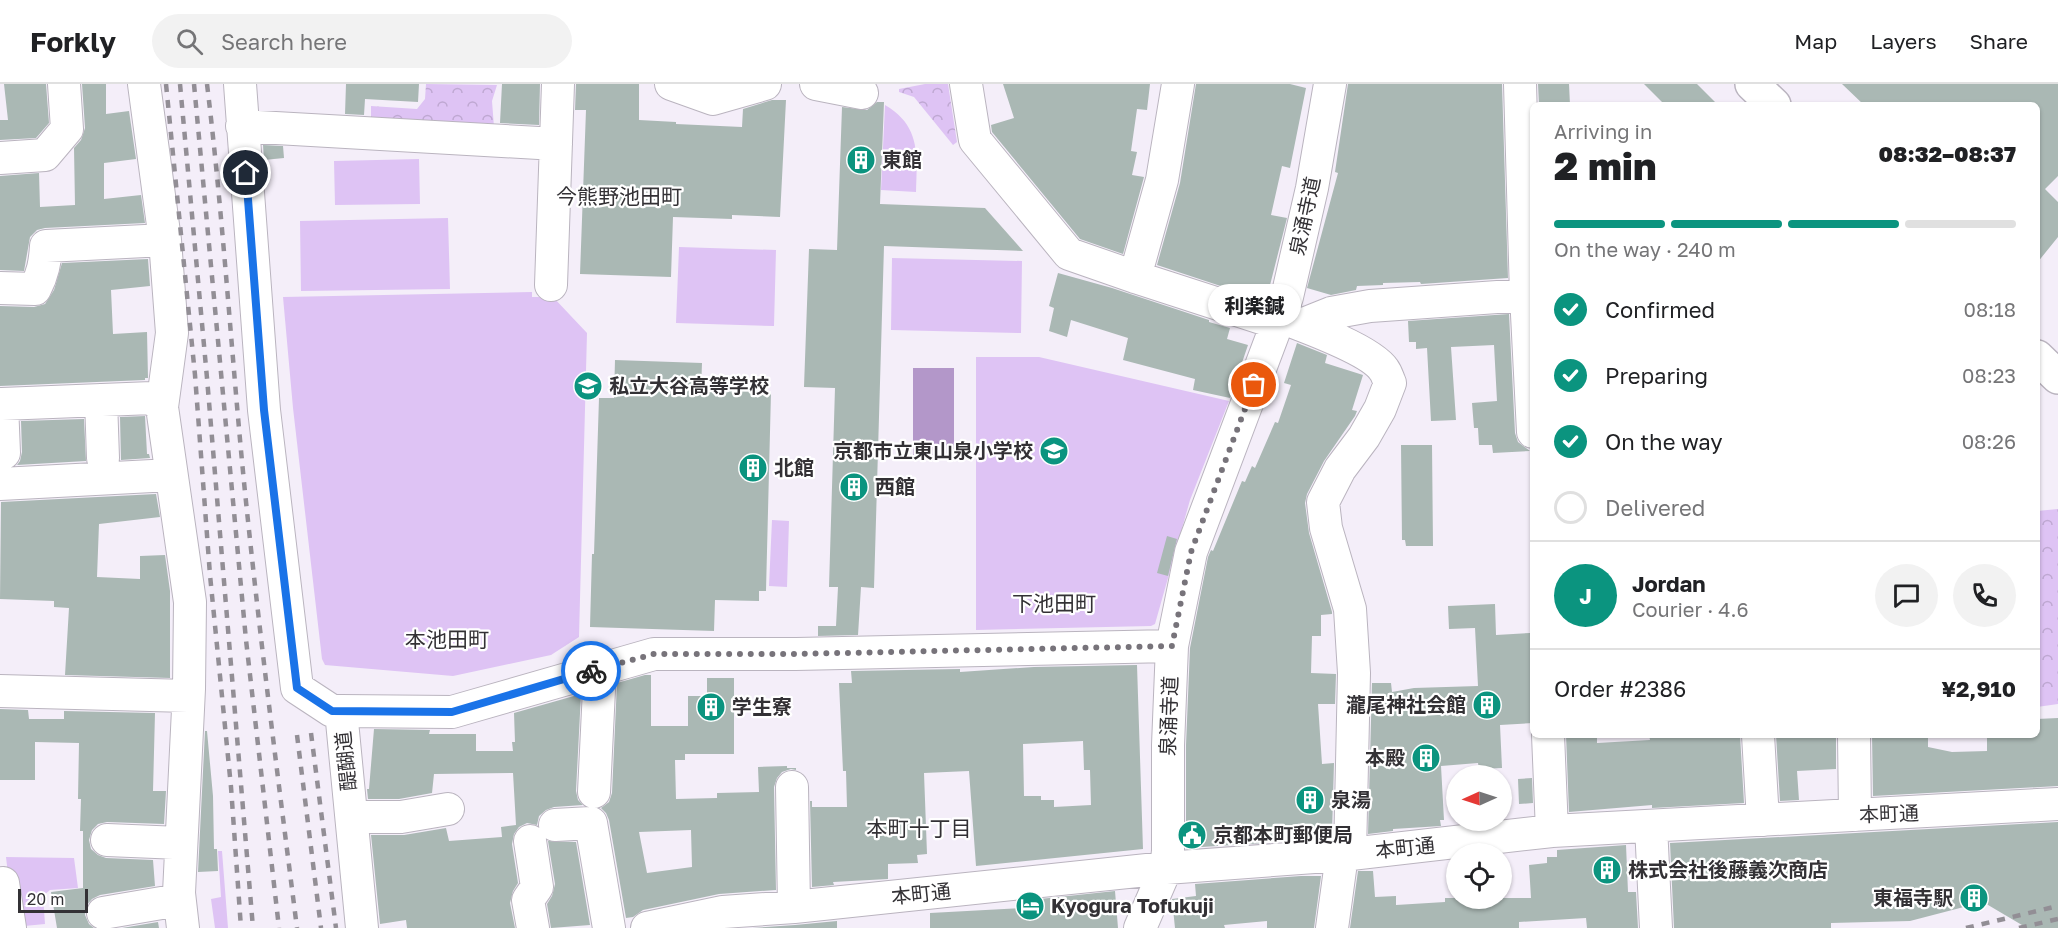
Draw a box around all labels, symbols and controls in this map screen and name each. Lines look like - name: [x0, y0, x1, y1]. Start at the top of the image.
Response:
- search box: [152, 14, 572, 68]
- text: Forkly: [30, 25, 116, 58]
- icon: search: [173, 25, 206, 58]
- text: Search here: [221, 28, 347, 55]
- text: Map: [1794, 28, 1837, 54]
- text: Layers: [1870, 28, 1937, 54]
- text: Share: [1970, 28, 2028, 54]
- text: Arriving in: [1554, 119, 1652, 143]
- text: 08:32–08:37: [1878, 140, 2016, 167]
- text: 2 min: [1554, 142, 1657, 189]
- building icon: 東館: [845, 144, 877, 176]
- pin: [220, 147, 271, 198]
- place label: 東館: [882, 147, 922, 171]
- icon: home: [229, 156, 262, 189]
- street label: 泉涌寺道: [1284, 174, 1324, 257]
- district label: 今熊野池田町: [556, 183, 682, 209]
- text: On the way · 240 m: [1554, 237, 1736, 261]
- callout: 利楽鍼: [1208, 283, 1300, 325]
- text: 利楽鍼: [1225, 293, 1285, 317]
- icon: check: [1554, 293, 1587, 326]
- text: Confirmed: [1605, 296, 1715, 323]
- text: 08:18: [1964, 297, 2016, 321]
- pin: [1228, 359, 1279, 410]
- icon: check: [1554, 359, 1587, 392]
- text: Preparing: [1605, 362, 1708, 389]
- text: 08:23: [1962, 363, 2016, 387]
- icon: bag: [1237, 368, 1270, 401]
- school or university icon: 私立大谷高等学校: [572, 370, 604, 402]
- place label: 私立大谷高等学校: [609, 373, 769, 397]
- icon: check: [1554, 425, 1587, 458]
- text: On the way: [1605, 428, 1723, 455]
- text: 08:26: [1962, 429, 2016, 453]
- school or university icon: 京都市立東山泉小学校: [1038, 435, 1070, 467]
- place label: 京都市立東山泉小学校: [833, 438, 1033, 462]
- building icon: 北館: [737, 452, 769, 484]
- place label: 北館: [774, 455, 814, 479]
- building icon: 西館: [838, 471, 870, 503]
- place label: 西館: [875, 474, 915, 498]
- text: Delivered: [1605, 494, 1705, 521]
- button: chat: [1875, 564, 1938, 627]
- button: phone: [1953, 564, 2016, 627]
- text: Jordan: [1632, 570, 1706, 597]
- text: J: [1579, 582, 1592, 609]
- district label: 下池田町: [1012, 590, 1096, 616]
- text: Courier · 4.6: [1632, 597, 1749, 621]
- district label: 本池田町: [405, 626, 489, 652]
- courier: [561, 641, 621, 701]
- icon: bike: [575, 655, 608, 688]
- text: Order #2386: [1554, 675, 1686, 702]
- text: ¥2,910: [1941, 675, 2016, 702]
- street label: 泉涌寺道: [1155, 676, 1181, 756]
- building icon: 瀧尾神社会館: [1471, 689, 1503, 721]
- building icon: 学生寮: [695, 691, 727, 723]
- place label: 瀧尾神社会館: [1346, 692, 1466, 716]
- place label: 学生寮: [732, 694, 792, 718]
- street label: 醍醐道: [330, 730, 360, 792]
- building icon: 本殿: [1410, 742, 1442, 774]
- place label: 本殿: [1365, 745, 1405, 769]
- north arrow: [1446, 765, 1512, 831]
- map controls: [1446, 765, 1512, 909]
- building icon: 泉湯: [1294, 784, 1326, 816]
- place label: 泉湯: [1331, 787, 1371, 811]
- street label: 本町通: [1859, 800, 1919, 826]
- district label: 本町十丁目: [867, 815, 972, 841]
- public building icon: 京都本町郵便局: [1176, 819, 1208, 851]
- place label: 京都本町郵便局: [1213, 822, 1353, 846]
- street label: 本町通: [1374, 832, 1436, 862]
- button: locate: [1446, 843, 1512, 909]
- building icon: 株式会社後藤義次商店: [1591, 854, 1623, 886]
- place label: 株式会社後藤義次商店: [1628, 857, 1828, 881]
- street label: 本町通: [890, 878, 952, 908]
- building icon: 東福寺駅: [1958, 882, 1990, 914]
- place label: 東福寺駅: [1873, 885, 1953, 909]
- scale bar: [18, 886, 88, 914]
- text: 20 m: [27, 889, 64, 909]
- hotel icon: Kyogura Tofukuji: [1014, 890, 1046, 922]
- place label: Kyogura Tofukuji: [1051, 893, 1214, 917]

